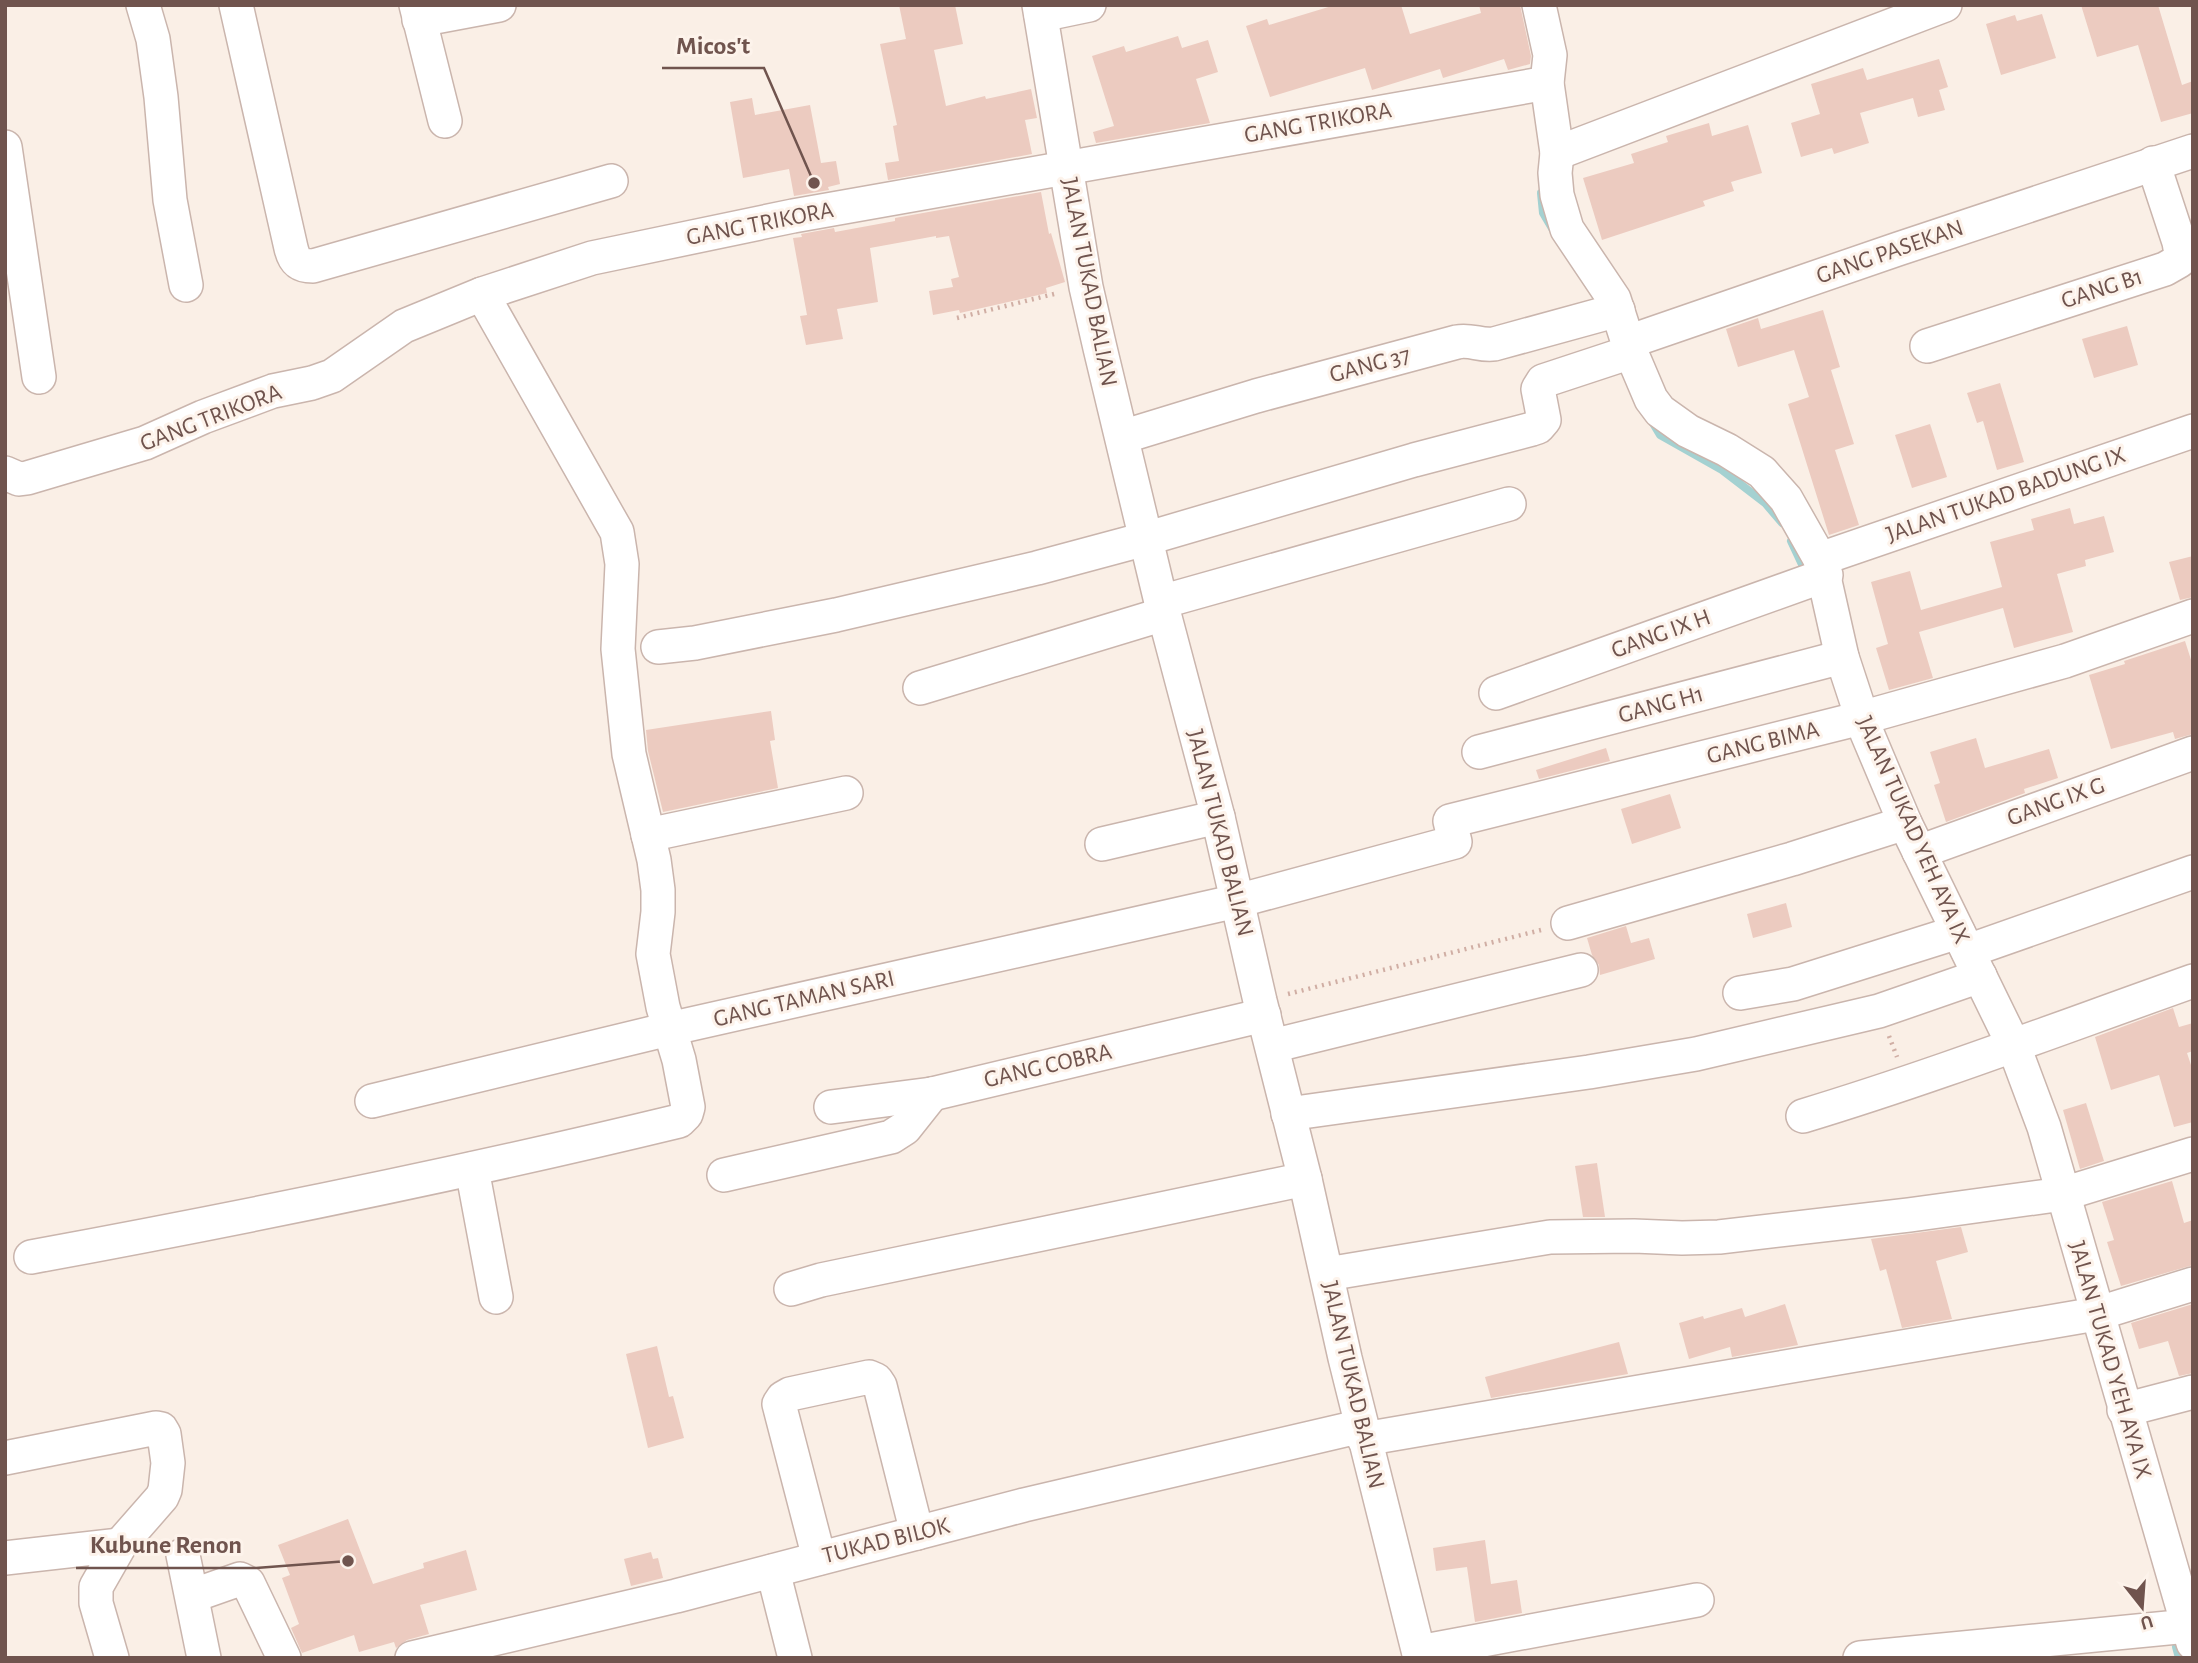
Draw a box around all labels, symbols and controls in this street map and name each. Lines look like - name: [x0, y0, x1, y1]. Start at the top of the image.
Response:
- callout: Micos't: [662, 21, 764, 68]
- text: Micos't: [676, 33, 750, 59]
- street label: GANG TRIKORA: [1242, 98, 1394, 148]
- street label: JALAN TUKAD BALIAN: [1057, 176, 1121, 388]
- street label: GANG TRIKORA: [684, 198, 836, 250]
- street label: GANG PASEKAN: [1813, 216, 1967, 288]
- street label: GANG B1: [2058, 265, 2146, 313]
- street label: GANG 37: [1327, 343, 1413, 387]
- street label: GANG TRIKORA: [137, 380, 285, 456]
- street label: JALAN TUKAD BADUNG IX: [1883, 443, 2129, 547]
- street label: GANG IX H: [1608, 605, 1714, 663]
- street label: GANG H1: [1616, 682, 1706, 728]
- street label: JALAN TUKAD YEH AYA IX: [1852, 713, 1974, 947]
- street label: GANG BIMA: [1704, 717, 1822, 769]
- street label: JALAN TUKAD BALIAN: [1183, 727, 1257, 939]
- street label: GANG IX G: [2004, 773, 2108, 831]
- street label: GANG TAMAN SARI: [711, 966, 897, 1032]
- street label: GANG COBRA: [982, 1040, 1114, 1092]
- street label: JALAN TUKAD YEH AYA IX: [2065, 1238, 2155, 1482]
- street label: JALAN TUKAD BALIAN: [1317, 1279, 1389, 1491]
- street label: TUKAD BILOK: [820, 1513, 953, 1568]
- callout: Kubune Renon: [76, 1521, 256, 1568]
- text: Kubune Renon: [90, 1532, 242, 1558]
- north arrow: [2107, 1572, 2177, 1642]
- text: U: [2138, 1611, 2155, 1633]

